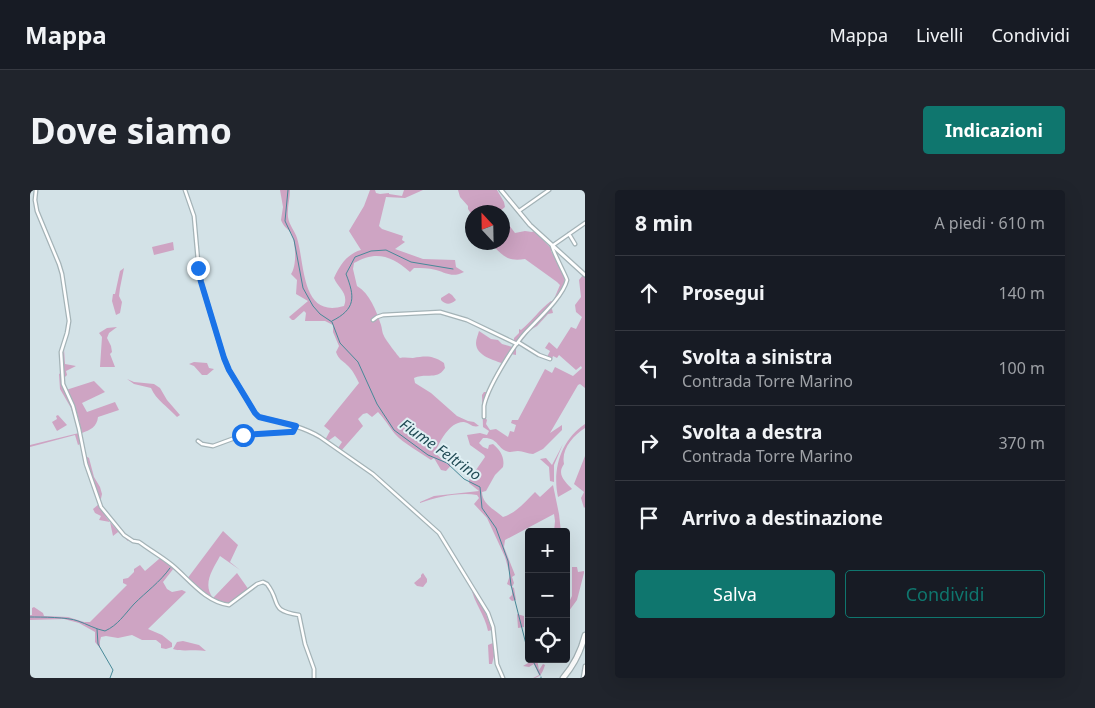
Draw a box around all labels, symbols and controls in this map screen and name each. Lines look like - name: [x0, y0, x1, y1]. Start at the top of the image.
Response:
- text: Mappa: [25, 18, 107, 51]
- text: Mappa: [829, 23, 888, 47]
- text: Livelli: [916, 23, 963, 47]
- text: Condividi: [991, 23, 1070, 47]
- button: Indicazioni: [923, 106, 1065, 154]
- text: Dove siamo: [30, 107, 232, 154]
- north arrow: [465, 205, 510, 250]
- text: 8 min: [635, 209, 693, 237]
- text: A piedi · 610 m: [934, 212, 1045, 234]
- route end: [187, 257, 210, 280]
- icon: ahead: [635, 279, 663, 307]
- text: Prosegui: [682, 280, 765, 306]
- text: 140 m: [998, 282, 1045, 304]
- text: Svolta a sinistra: [682, 344, 832, 370]
- icon: left: [635, 354, 663, 382]
- text: 100 m: [998, 357, 1045, 379]
- text: Contrada Torre Marino: [682, 370, 853, 392]
- water label: Fiume Feltrino: [396, 414, 486, 484]
- text: Svolta a destra: [682, 419, 822, 445]
- route start: [232, 424, 255, 447]
- icon: right: [635, 429, 663, 457]
- text: 370 m: [998, 432, 1045, 454]
- text: Contrada Torre Marino: [682, 445, 853, 467]
- icon: arrive: [635, 504, 663, 532]
- text: Arrivo a destinazione: [682, 505, 883, 531]
- map controls: [525, 528, 570, 663]
- button: +: [525, 528, 570, 573]
- button: Salva: [635, 570, 835, 618]
- button: Condividi: [845, 570, 1045, 618]
- button: −: [525, 573, 570, 618]
- button: locate: [525, 618, 570, 663]

